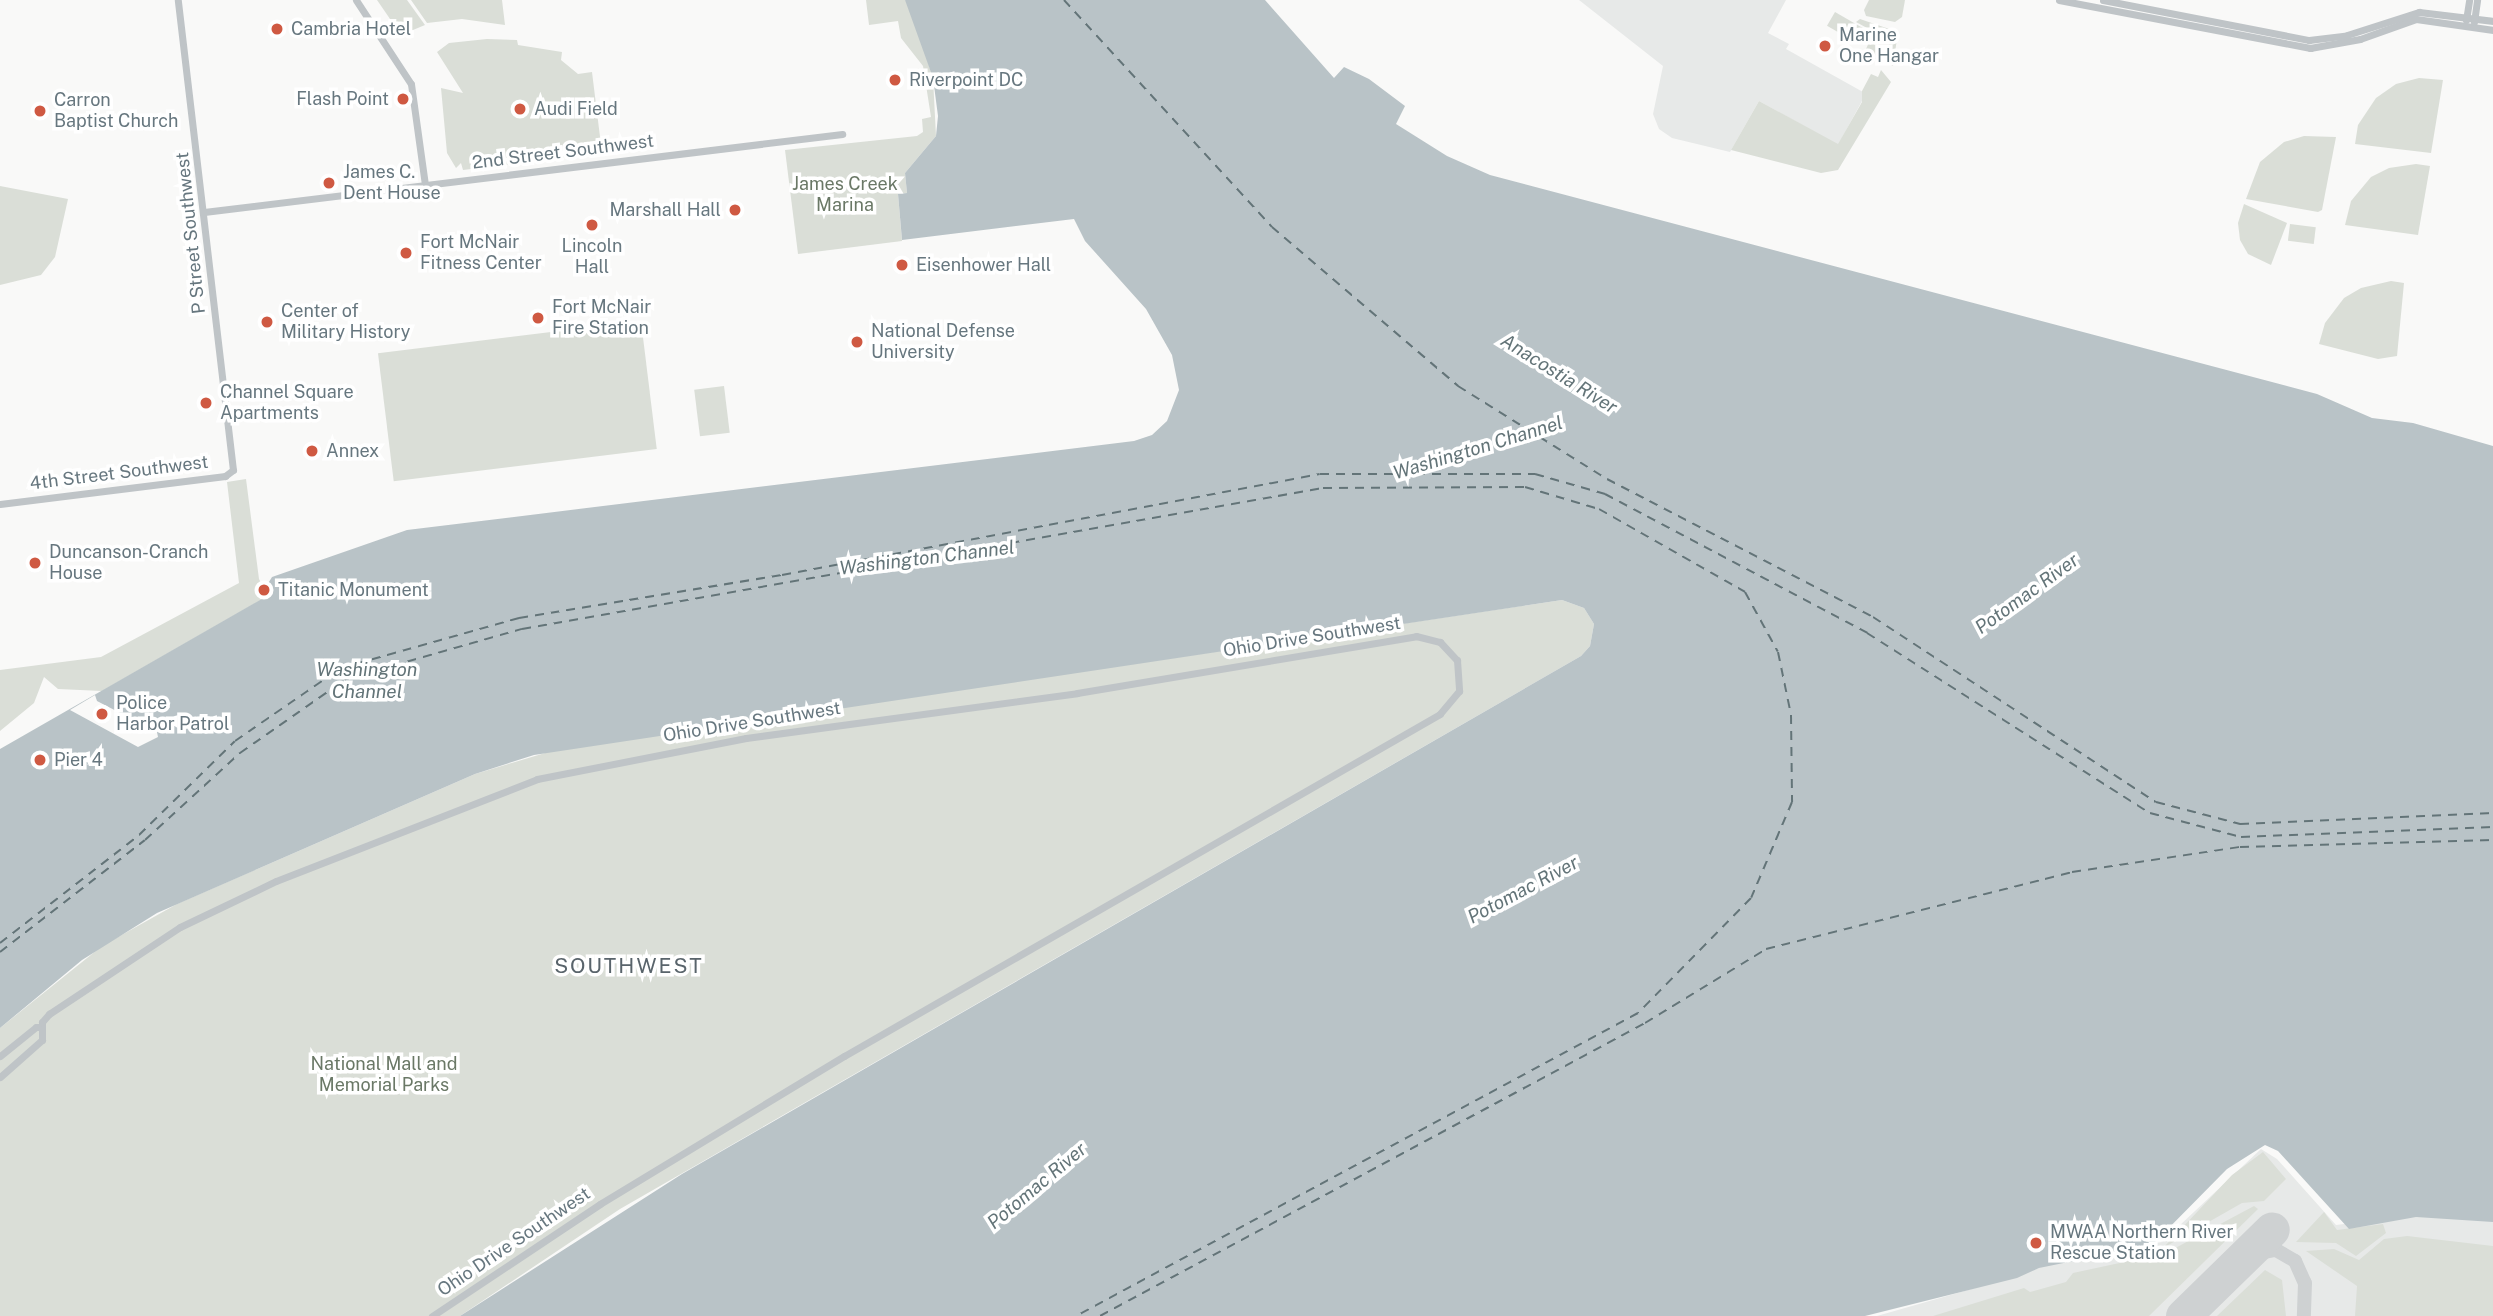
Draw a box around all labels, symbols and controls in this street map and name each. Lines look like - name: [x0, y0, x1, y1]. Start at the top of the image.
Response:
- place label: Cambria Hotel: [291, 18, 411, 40]
- marker: Cambria Hotel: [269, 21, 285, 37]
- place label: Marine One Hangar: [1839, 25, 1939, 68]
- marker: Marine One Hangar: [1817, 38, 1833, 54]
- place label: Riverpoint DC: [909, 69, 1023, 91]
- marker: Riverpoint DC: [887, 72, 903, 88]
- place label: Flash Point: [296, 88, 389, 110]
- place label: Carron Baptist Church: [54, 90, 178, 132]
- marker: Flash Point: [395, 91, 411, 107]
- place label: Audi Field: [534, 98, 618, 120]
- marker: Audi Field: [512, 101, 528, 117]
- marker: Carron Baptist Church: [32, 103, 48, 119]
- street label: 2nd Street Southwest: [471, 130, 655, 174]
- street label: P Street Southwest: [172, 151, 210, 315]
- place label: James C. Dent House: [343, 162, 441, 204]
- park label: James Creek Marina: [792, 174, 898, 216]
- marker: James C. Dent House: [321, 175, 337, 191]
- place label: Marshall Hall: [609, 199, 721, 221]
- marker: Marshall Hall: [727, 202, 743, 218]
- marker: Lincoln Hall: [584, 217, 600, 233]
- place label: Fort McNair Fitness Center: [420, 232, 542, 274]
- place label: Lincoln Hall: [561, 236, 623, 278]
- marker: Fort McNair Fitness Center: [398, 245, 414, 261]
- place label: Eisenhower Hall: [916, 254, 1051, 276]
- marker: Eisenhower Hall: [894, 257, 910, 273]
- place label: Fort McNair Fire Station: [552, 297, 651, 340]
- place label: Center of Military History: [281, 301, 411, 344]
- marker: Fort McNair Fire Station: [530, 310, 546, 326]
- marker: Center of Military History: [259, 314, 275, 330]
- place label: National Defense University: [871, 321, 1015, 364]
- water label: Anacostia River: [1497, 329, 1621, 419]
- marker: National Defense University: [849, 334, 865, 350]
- place label: Channel Square Apartments: [220, 382, 354, 424]
- marker: Channel Square Apartments: [198, 395, 214, 411]
- water label: Washington Channel: [1390, 411, 1566, 485]
- place label: Annex: [326, 440, 379, 462]
- marker: Annex: [304, 443, 320, 459]
- street label: 4th Street Southwest: [29, 451, 209, 495]
- water label: Washington Channel: [838, 536, 1016, 580]
- place label: Duncanson-Cranch House: [49, 542, 208, 584]
- water label: Potomac River: [1971, 549, 2083, 639]
- marker: Duncanson-Cranch House: [27, 555, 43, 571]
- place label: Titanic Monument: [278, 579, 429, 601]
- marker: Titanic Monument: [256, 582, 272, 598]
- street label: Ohio Drive Southwest: [1222, 612, 1402, 662]
- water label: Washington Channel: [317, 659, 417, 703]
- place label: Police Harbor Patrol: [116, 693, 229, 736]
- street label: Ohio Drive Southwest: [662, 697, 842, 747]
- marker: Police Harbor Patrol: [94, 706, 110, 722]
- place label: Pier 4: [54, 749, 103, 771]
- marker: Pier 4: [32, 752, 48, 768]
- water label: Potomac River: [1464, 851, 1582, 929]
- district label: SOUTHWEST: [555, 953, 703, 979]
- park label: National Mall and Memorial Parks: [311, 1054, 457, 1096]
- water label: Potomac River: [983, 1138, 1091, 1234]
- street label: Ohio Drive Southwest: [434, 1183, 594, 1301]
- place label: MWAA Northern River Rescue Station: [2050, 1222, 2234, 1264]
- marker: MWAA Northern River Rescue Station: [2028, 1235, 2044, 1251]

